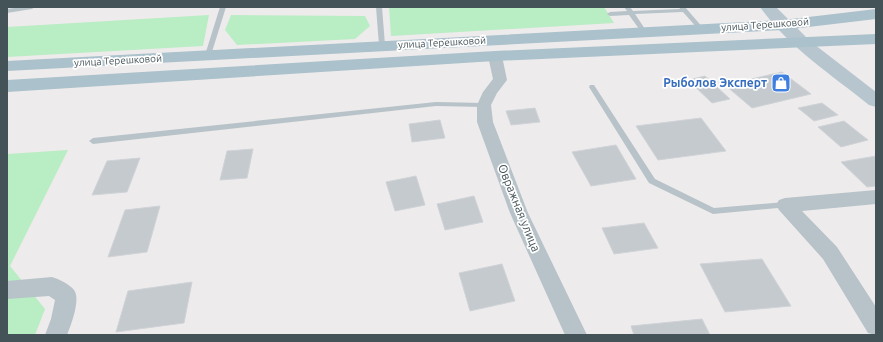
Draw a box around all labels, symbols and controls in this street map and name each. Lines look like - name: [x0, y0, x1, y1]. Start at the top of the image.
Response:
- street label: улица Терешковой: [721, 16, 809, 33]
- street label: улица Терешковой: [398, 35, 486, 50]
- street label: улица Терешковой: [74, 53, 162, 68]
- shop icon: Рыболов Эксперт: [770, 72, 792, 94]
- place label: Рыболов Эксперт: [663, 76, 767, 89]
- street label: Овражная улица: [496, 162, 543, 253]

